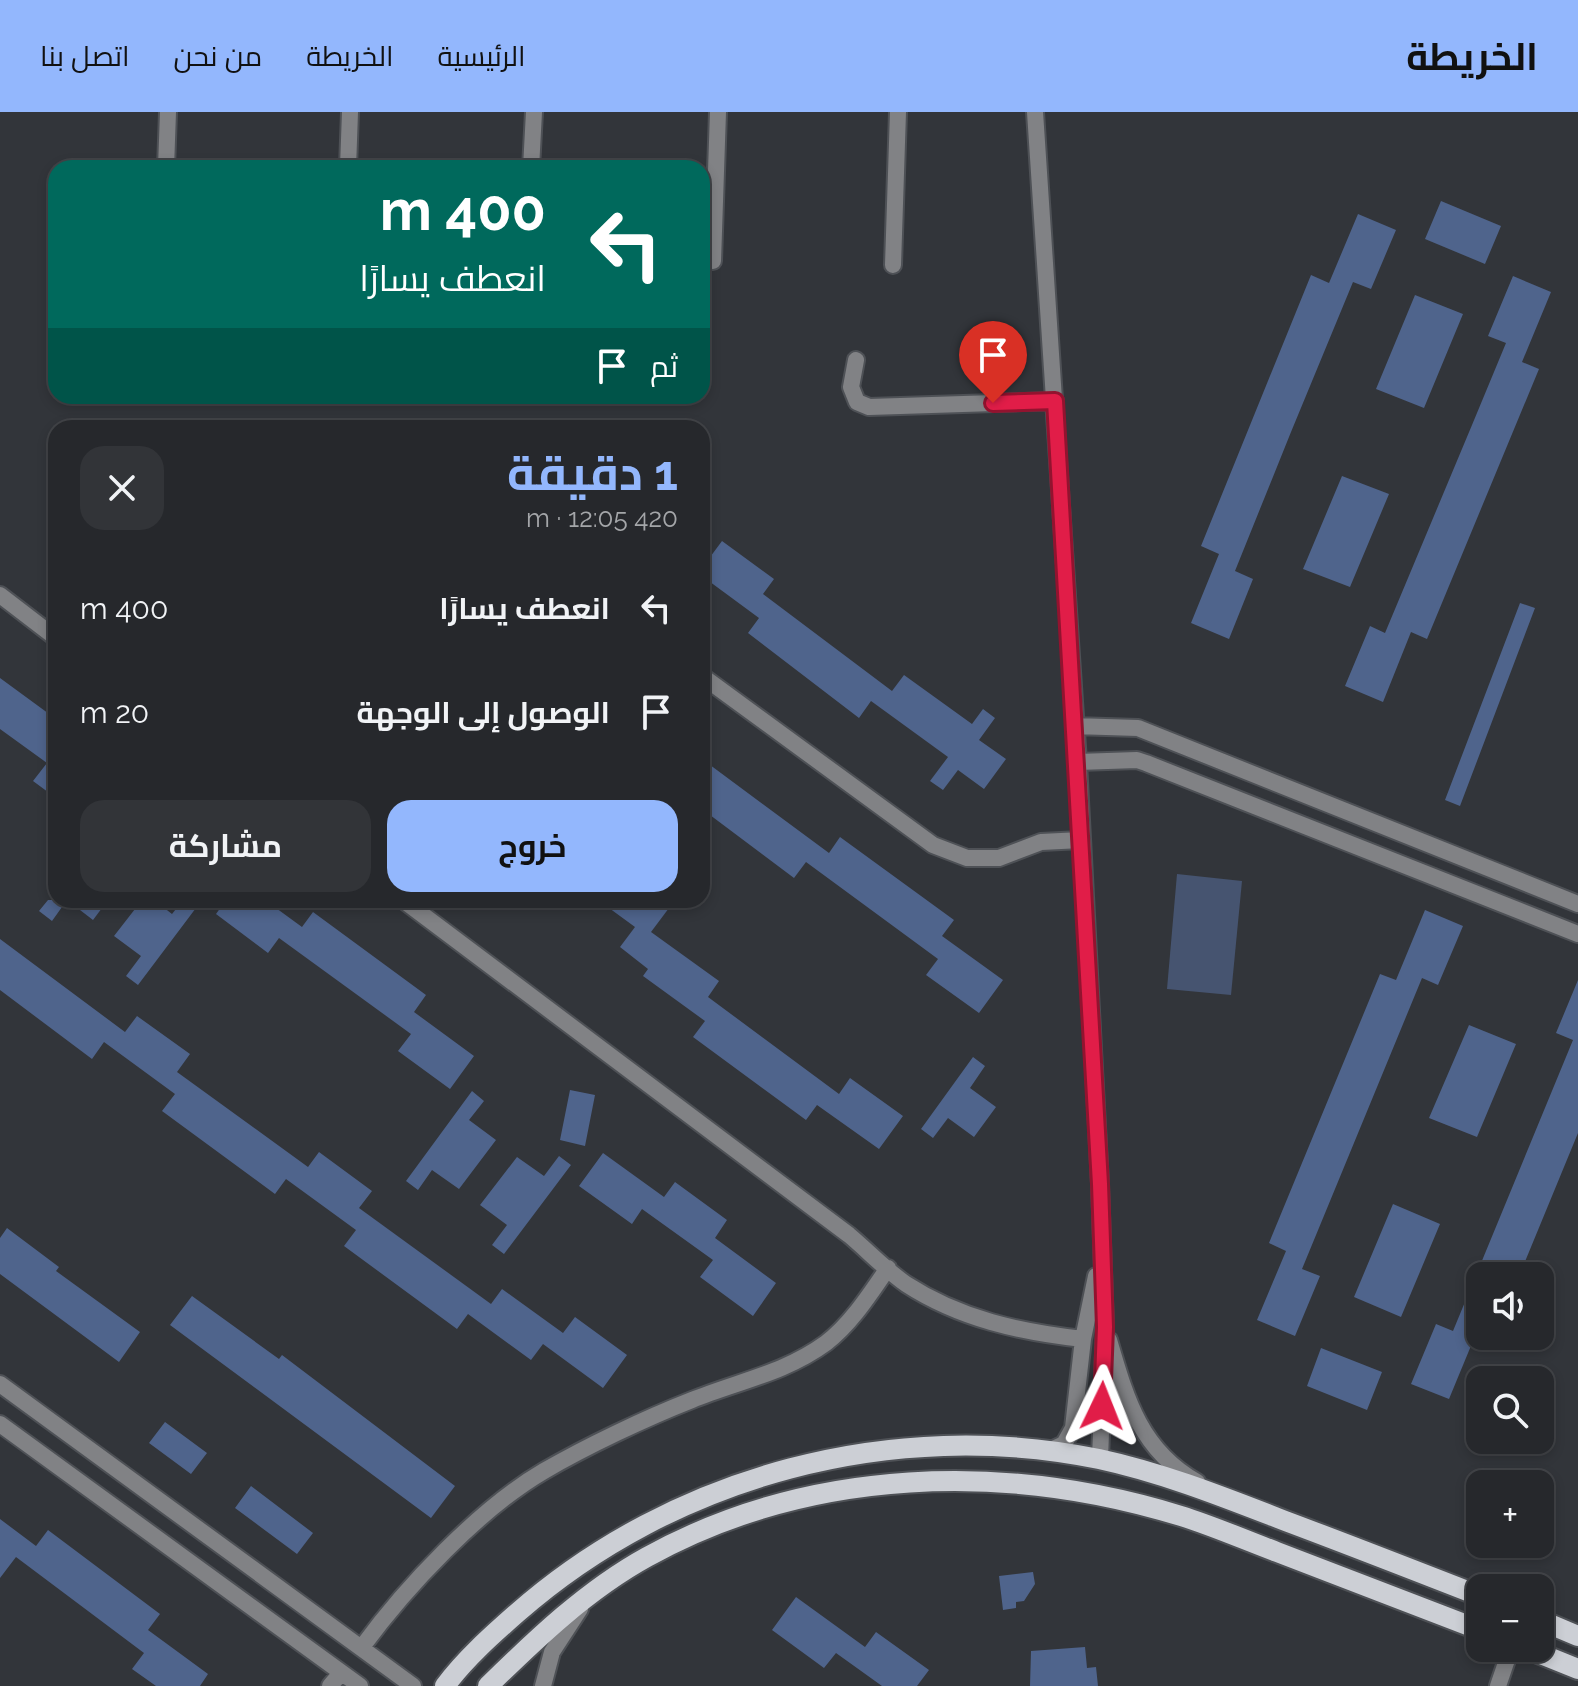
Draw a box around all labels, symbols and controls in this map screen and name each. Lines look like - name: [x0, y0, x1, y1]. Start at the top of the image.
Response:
- text: الخريطة: [1406, 34, 1538, 79]
- text: اتصل بنا: [40, 40, 130, 73]
- text: من نحن: [174, 40, 262, 73]
- text: الخريطة: [306, 40, 394, 73]
- text: الرئيسية: [438, 40, 525, 73]
- text: 400 m: [380, 177, 546, 243]
- icon: left: [574, 192, 678, 296]
- text: انعطف يسارًا: [359, 257, 546, 299]
- pin: [959, 321, 1027, 403]
- icon: arrive: [971, 333, 1015, 377]
- icon: arrive: [590, 344, 634, 388]
- text: ثم: [650, 349, 678, 384]
- text: 1 دقيقة: [507, 445, 678, 501]
- button: close: [80, 446, 164, 530]
- text: 420 m · 12:05: [526, 503, 678, 533]
- icon: left: [634, 586, 678, 630]
- text: 400 m: [80, 591, 168, 626]
- text: انعطف يسارًا: [439, 591, 610, 626]
- icon: arrive: [634, 690, 678, 734]
- text: 20 m: [80, 695, 149, 730]
- text: الوصول إلى الوجهة: [357, 695, 610, 730]
- button: مشاركة: [80, 800, 371, 892]
- button: خروج: [387, 800, 678, 892]
- map controls: [1466, 1262, 1554, 1662]
- button: sound: [1466, 1262, 1554, 1350]
- position arrow: [1060, 1364, 1144, 1448]
- button: search: [1466, 1366, 1554, 1454]
- button: +: [1466, 1470, 1554, 1558]
- button: −: [1466, 1574, 1554, 1662]

